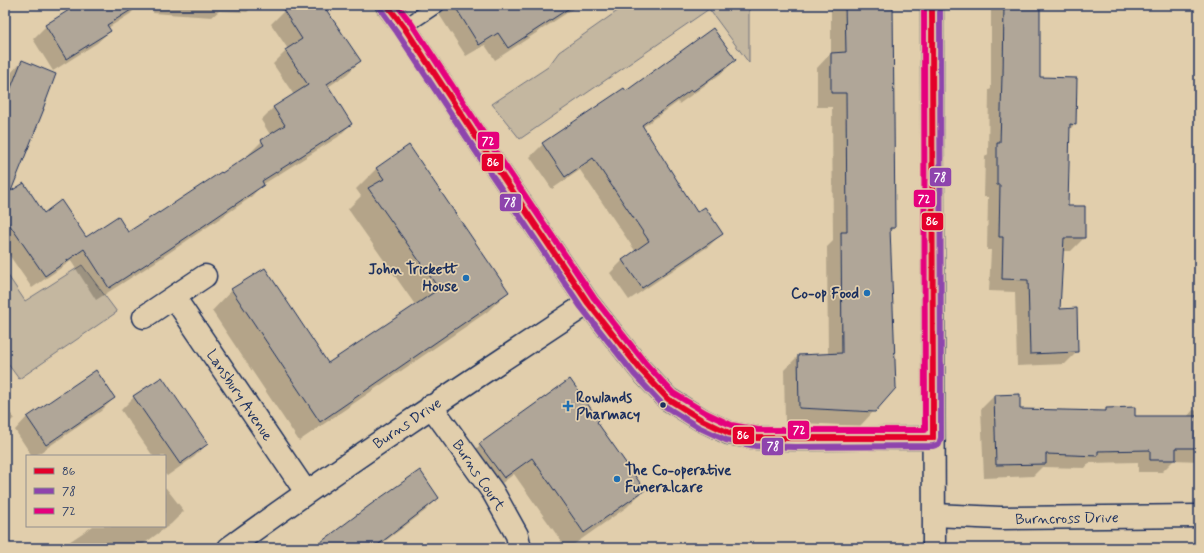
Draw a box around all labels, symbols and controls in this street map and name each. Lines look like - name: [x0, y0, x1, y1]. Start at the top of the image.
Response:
- line badge: 72: [477, 131, 500, 150]
- text: 72: [482, 135, 494, 149]
- line badge: 86: [481, 153, 504, 172]
- text: 86: [487, 156, 499, 170]
- line badge: 78: [929, 167, 952, 187]
- text: 78: [934, 171, 946, 185]
- line badge: 72: [913, 189, 936, 208]
- line badge: 78: [499, 193, 522, 212]
- text: 72: [918, 193, 930, 207]
- text: 78: [504, 196, 516, 210]
- line badge: 86: [921, 212, 944, 231]
- text: 86: [926, 215, 938, 229]
- place label: John Trickett House: [368, 260, 459, 297]
- marker: John Trickett House: [461, 273, 471, 283]
- place label: Co-op Food: [791, 284, 859, 304]
- marker: Co-op Food: [862, 288, 872, 298]
- street label: Lansbury Avenue: [201, 346, 277, 445]
- place label: Rowlands Pharmacy: [576, 388, 640, 425]
- street label: Burns Drive: [369, 393, 446, 454]
- unlabelled marker: [658, 400, 668, 410]
- marker: Rowlands Pharmacy: [563, 401, 573, 411]
- line badge: 72: [787, 420, 810, 440]
- text: 72: [793, 424, 805, 438]
- line badge: 86: [732, 426, 755, 445]
- text: 86: [737, 429, 749, 443]
- street label: Burns Court: [447, 436, 509, 515]
- line badge: 78: [761, 437, 784, 456]
- text: 78: [767, 440, 779, 454]
- legend: [26, 455, 166, 527]
- place label: The Co-operative Funeralcare: [625, 461, 732, 498]
- text: 86: [62, 464, 76, 480]
- marker: The Co-operative Funeralcare: [612, 474, 622, 484]
- text: 78: [62, 484, 76, 500]
- text: 72: [62, 504, 76, 520]
- street label: Burncross Drive: [1015, 508, 1119, 530]

